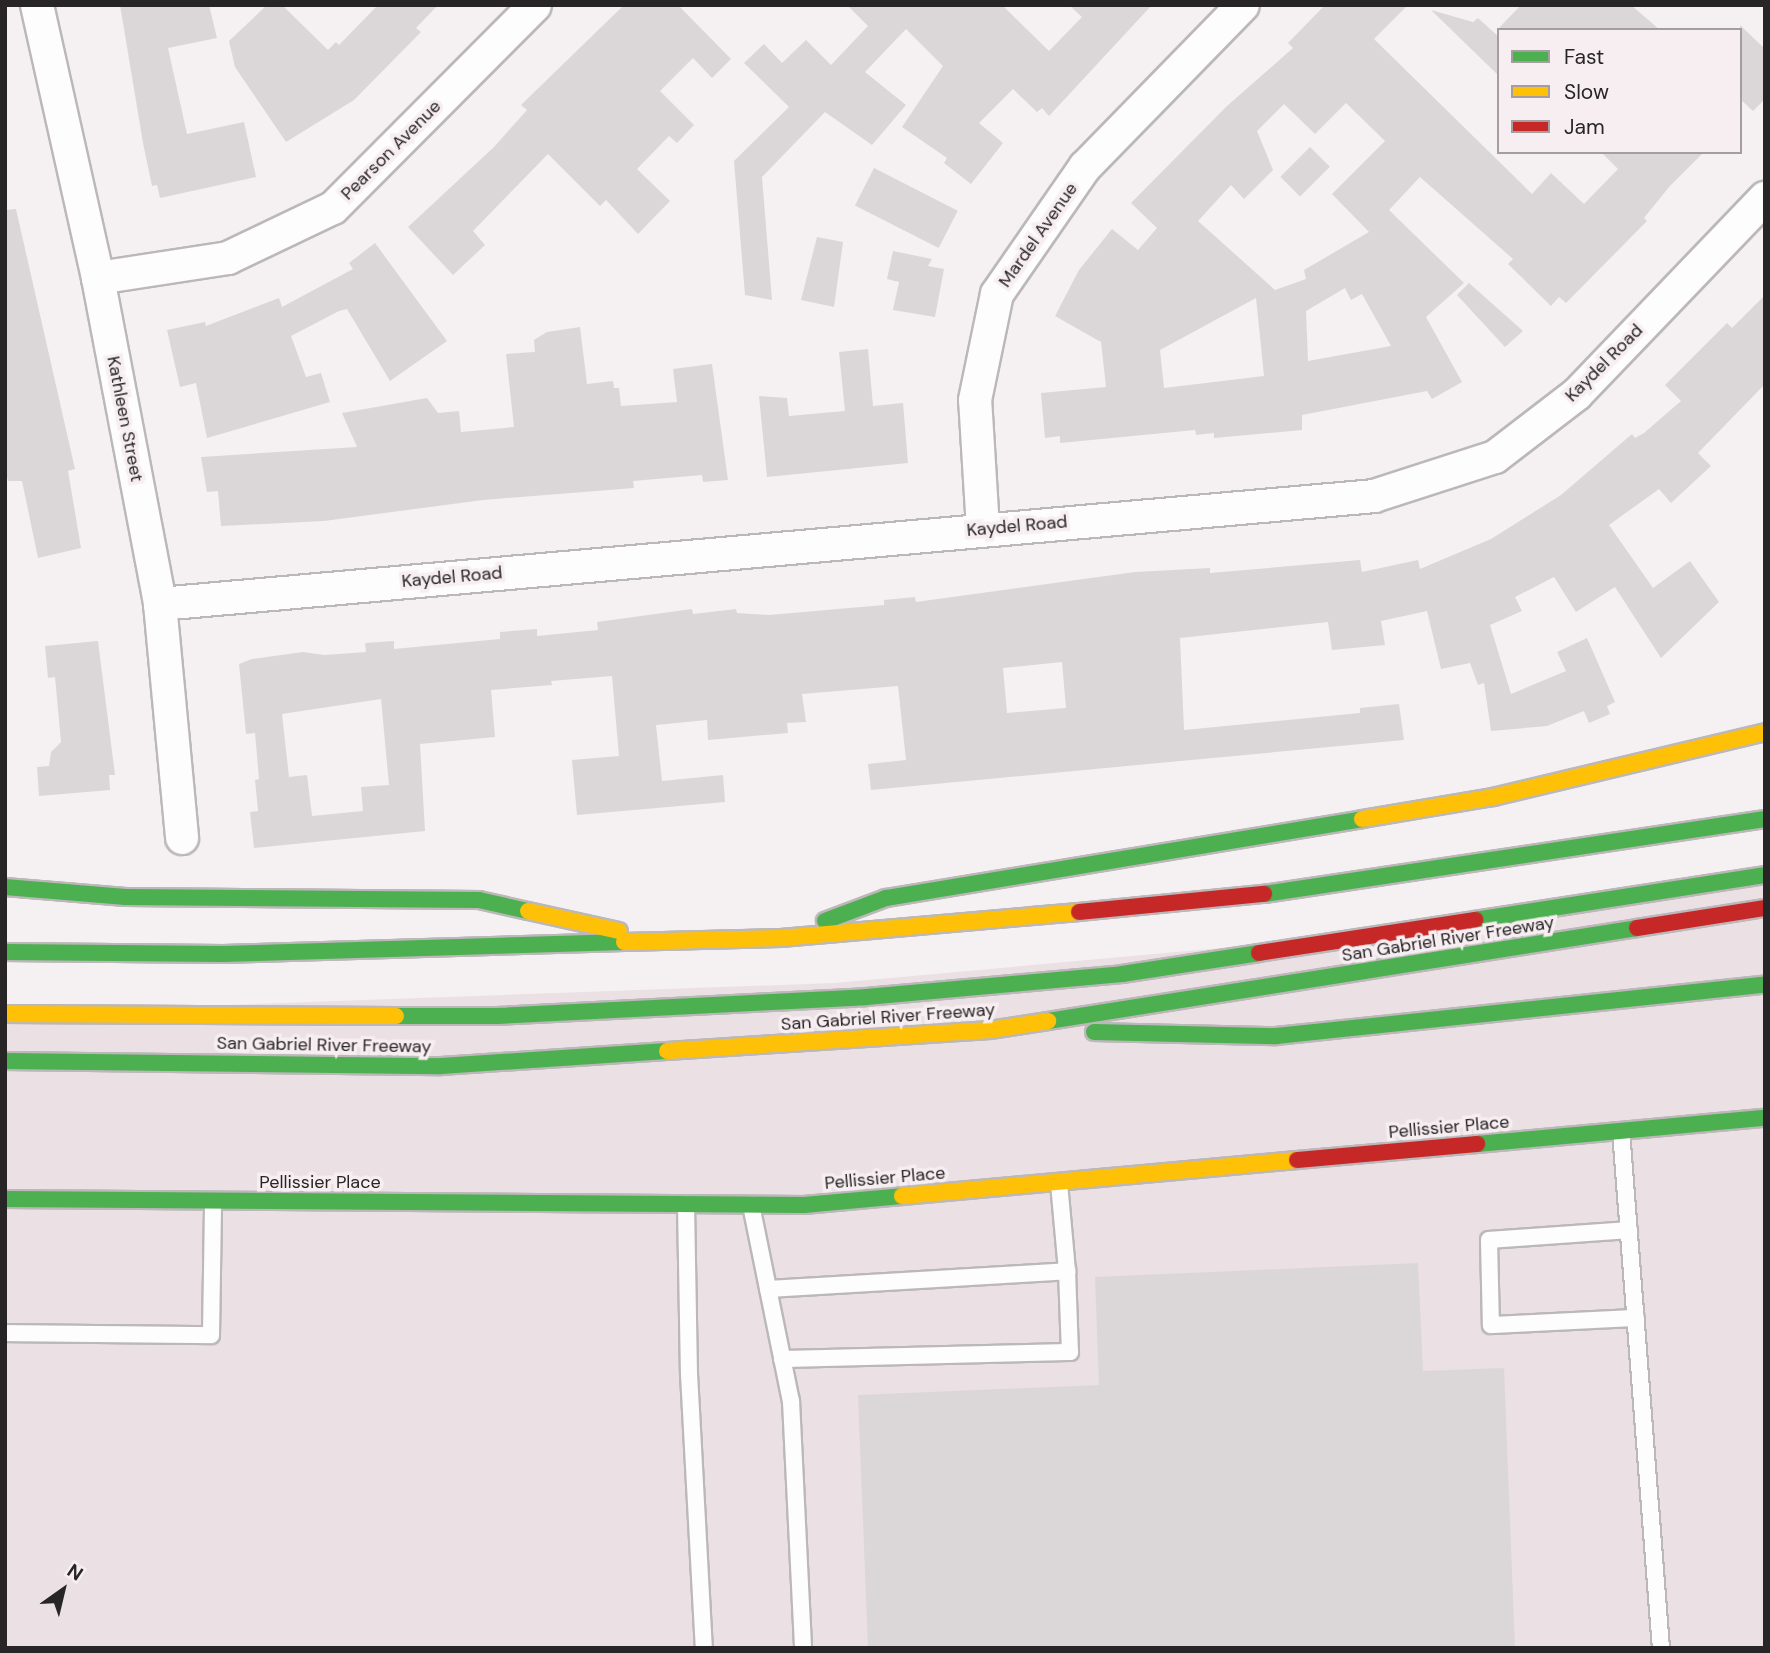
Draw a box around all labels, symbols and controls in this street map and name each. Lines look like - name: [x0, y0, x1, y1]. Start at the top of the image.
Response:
- legend: [1497, 28, 1742, 154]
- text: Fast: [1564, 43, 1604, 71]
- text: Slow: [1564, 78, 1609, 106]
- street label: Pearson Avenue: [336, 95, 446, 205]
- text: Jam: [1564, 113, 1605, 141]
- street label: Mardel Avenue: [994, 179, 1082, 291]
- street label: Kaydel Road: [1561, 320, 1647, 406]
- street label: Kathleen Street: [102, 354, 148, 484]
- street label: Kaydel Road: [966, 511, 1068, 541]
- street label: Kaydel Road: [401, 562, 503, 592]
- street label: San Gabriel River Freeway: [1340, 912, 1556, 966]
- street label: San Gabriel River Freeway: [780, 999, 996, 1035]
- street label: San Gabriel River Freeway: [216, 1032, 432, 1058]
- street label: Pellissier Place: [1388, 1111, 1510, 1143]
- street label: Pellissier Place: [824, 1162, 946, 1194]
- street label: Pellissier Place: [259, 1171, 381, 1193]
- north arrow: [28, 1555, 98, 1625]
- text: N: [62, 1558, 88, 1586]

